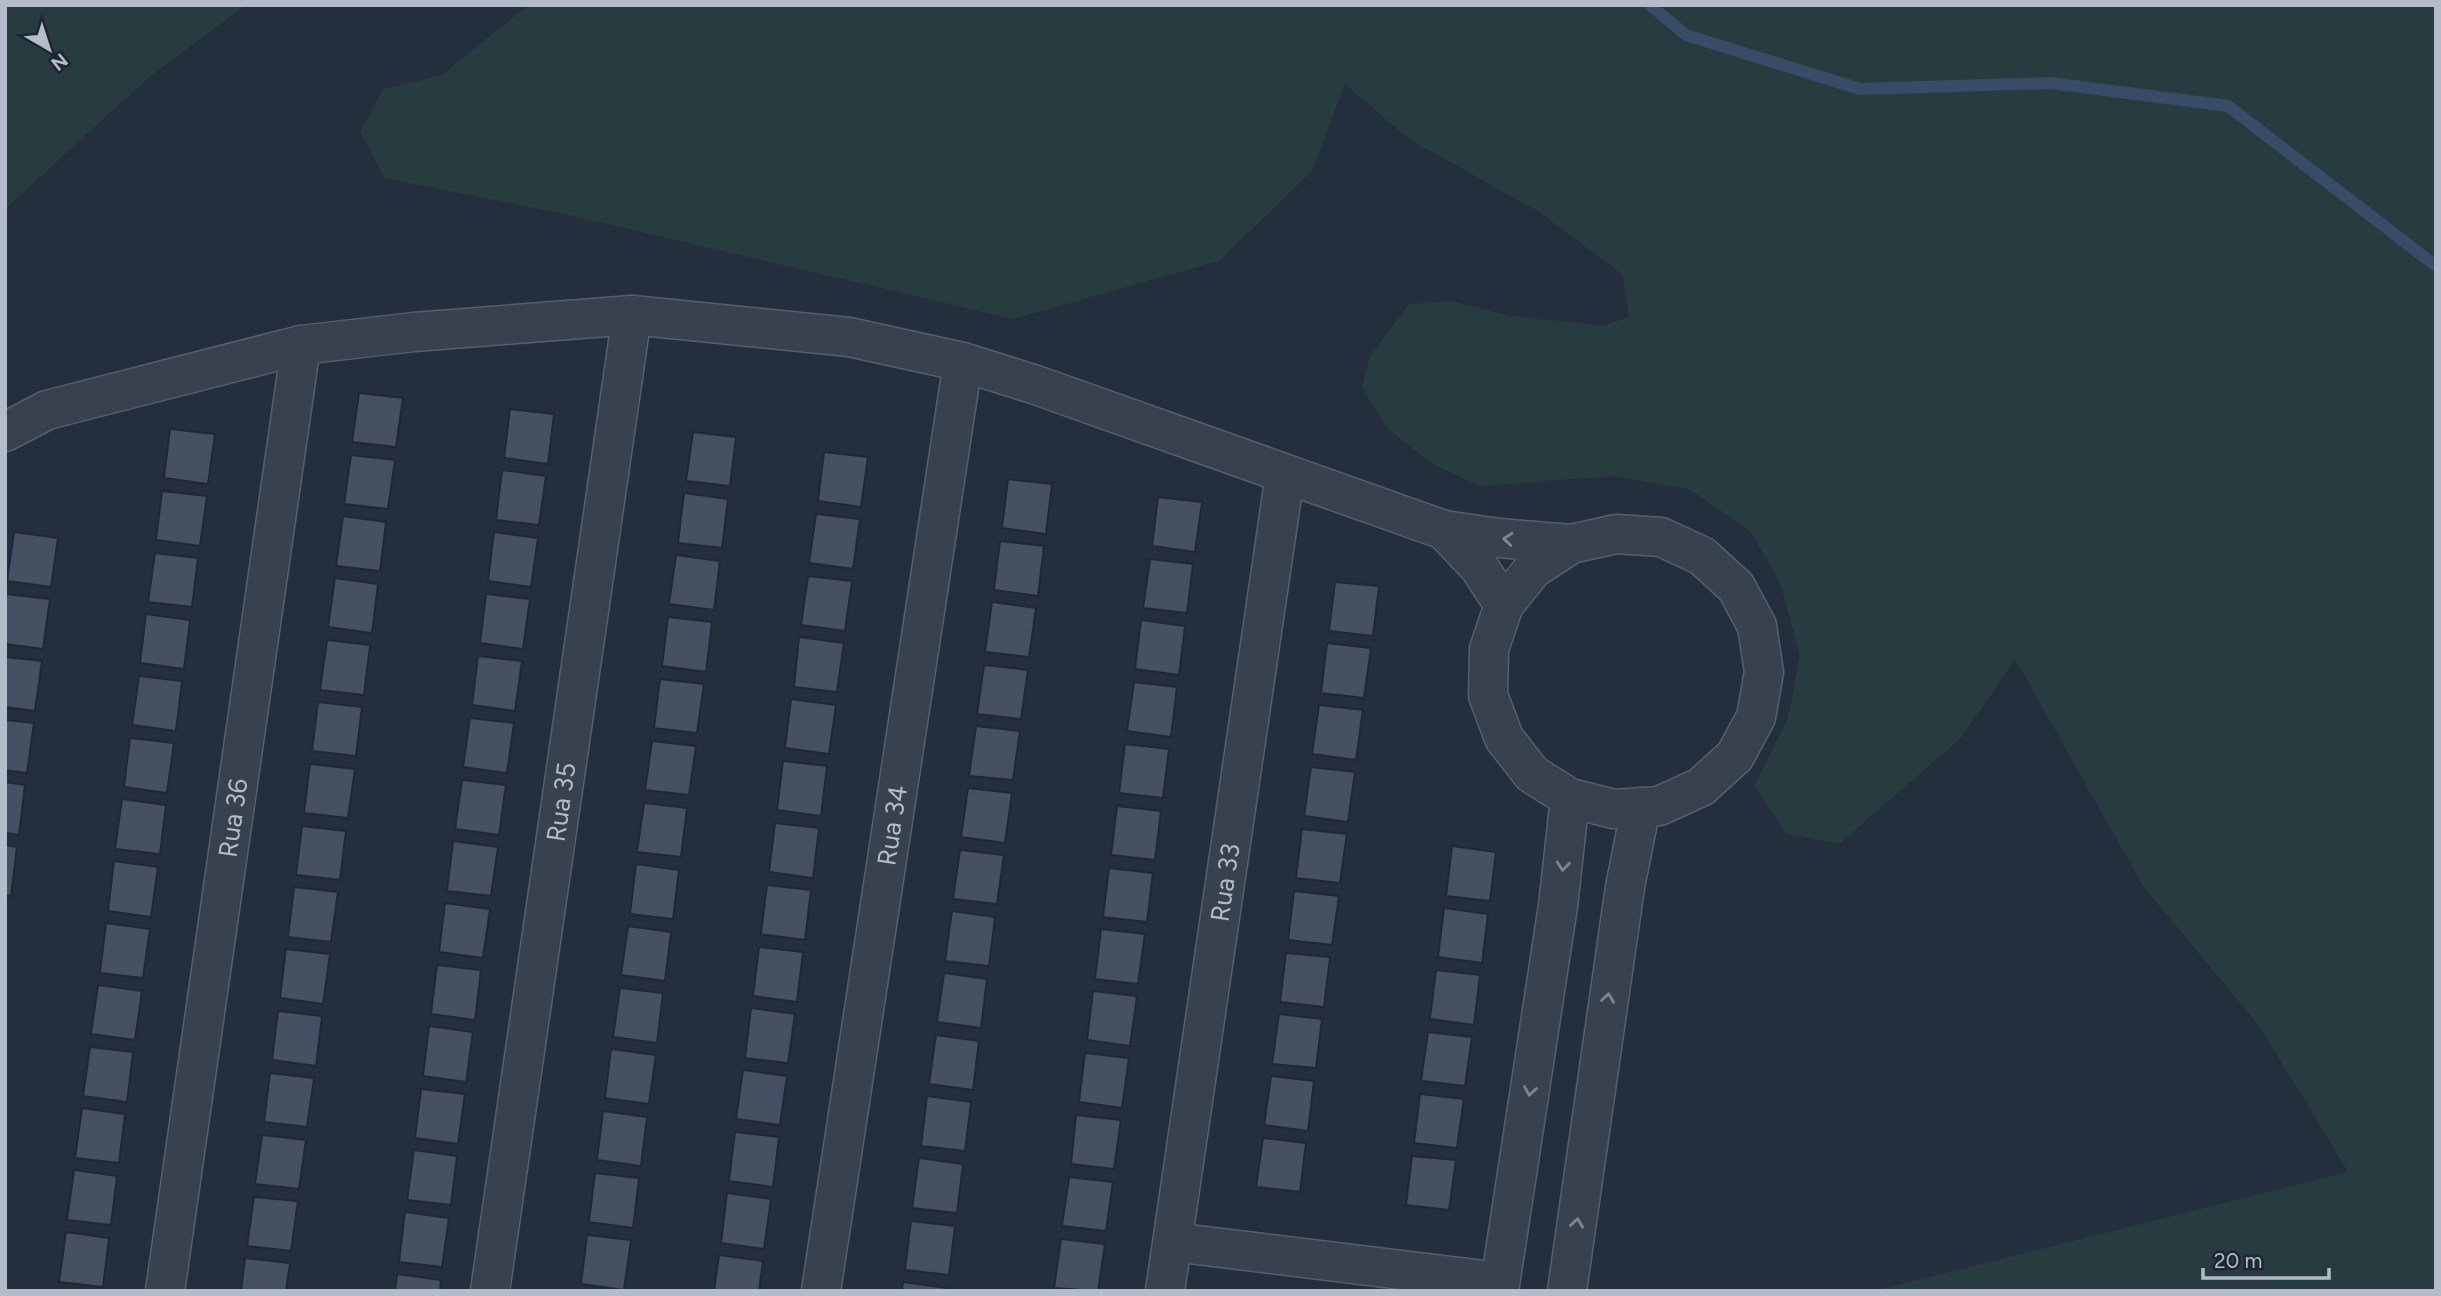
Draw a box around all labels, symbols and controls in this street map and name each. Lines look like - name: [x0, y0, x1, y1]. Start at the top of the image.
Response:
- north arrow: [14, 14, 84, 84]
- text: N: [46, 48, 72, 75]
- one-way arrow: [1502, 532, 1513, 547]
- street label: Rua 35: [540, 760, 583, 844]
- street label: Rua 36: [212, 776, 255, 859]
- street label: Rua 34: [870, 783, 914, 868]
- street label: Rua 33: [1204, 841, 1247, 924]
- one-way arrow: [1555, 860, 1570, 872]
- one-way arrow: [1600, 992, 1615, 1004]
- one-way arrow: [1523, 1086, 1538, 1097]
- one-way arrow: [1569, 1217, 1584, 1229]
- scale bar: [2203, 1236, 2329, 1280]
- text: 20 m: [2214, 1248, 2262, 1273]

